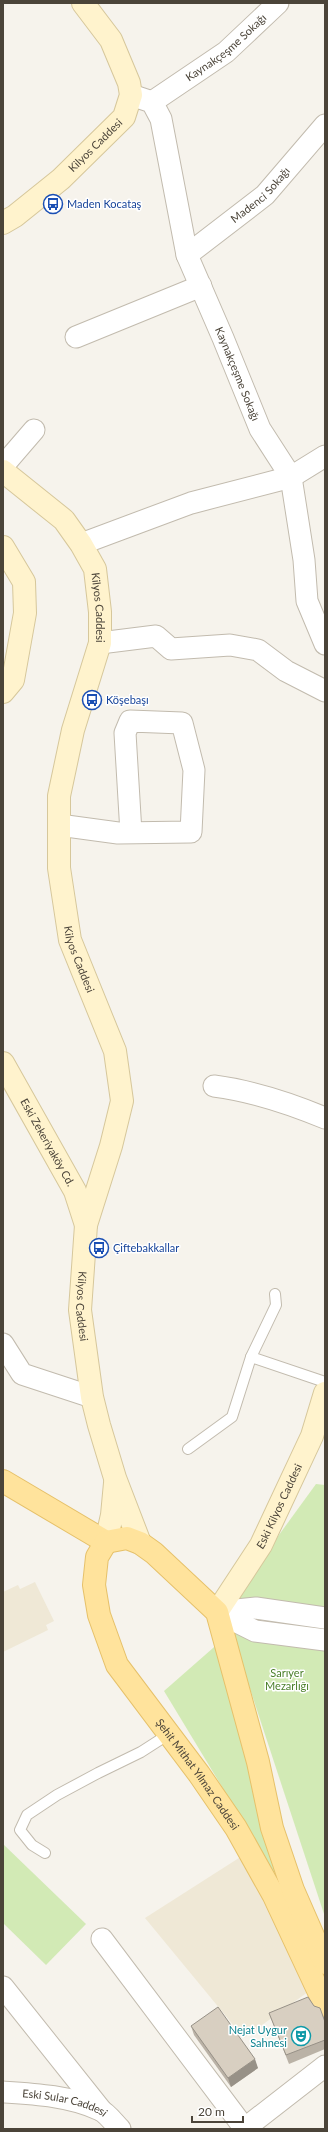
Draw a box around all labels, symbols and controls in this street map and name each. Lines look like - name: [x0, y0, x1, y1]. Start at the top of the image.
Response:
- street label: Kaynakçeşme Sokağı: [183, 11, 269, 84]
- street label: Kilyos Caddesi: [65, 115, 125, 174]
- street label: Madenci Sokağı: [228, 164, 292, 225]
- bus stop icon: Maden Kocataş: [42, 193, 64, 215]
- place label: Maden Kocataş: [67, 197, 142, 210]
- street label: Kaynakçeşme Sokağı: [213, 325, 263, 423]
- street label: Kilyos Caddesi: [89, 572, 107, 643]
- bus stop icon: Köşebaşı: [81, 689, 103, 711]
- place label: Köşebaşı: [106, 693, 149, 706]
- street label: Kilyos Caddesi: [62, 925, 98, 995]
- street label: Eski Zekeriyaköy Cd.: [18, 1096, 78, 1188]
- bus stop icon: Çiftebakkallar: [88, 1237, 110, 1259]
- place label: Çiftebakkallar: [113, 1241, 179, 1254]
- street label: Kilyos Caddesi: [74, 1271, 91, 1342]
- street label: Eski Kilyos Caddesi: [253, 1461, 304, 1551]
- park label: Sarıyer Mezarlığı: [265, 1666, 309, 1692]
- street label: Şehit Mithat Yılmaz Caddesi: [154, 1716, 242, 1832]
- place label: Nejat Uygur Sahnesi: [229, 2023, 287, 2049]
- theatre icon: Nejat Uygur Sahnesi: [290, 2025, 312, 2047]
- street label: Eski Sular Caddesi: [22, 2086, 111, 2119]
- scale bar: [192, 2098, 243, 2124]
- text: 20 m: [198, 2104, 225, 2119]

